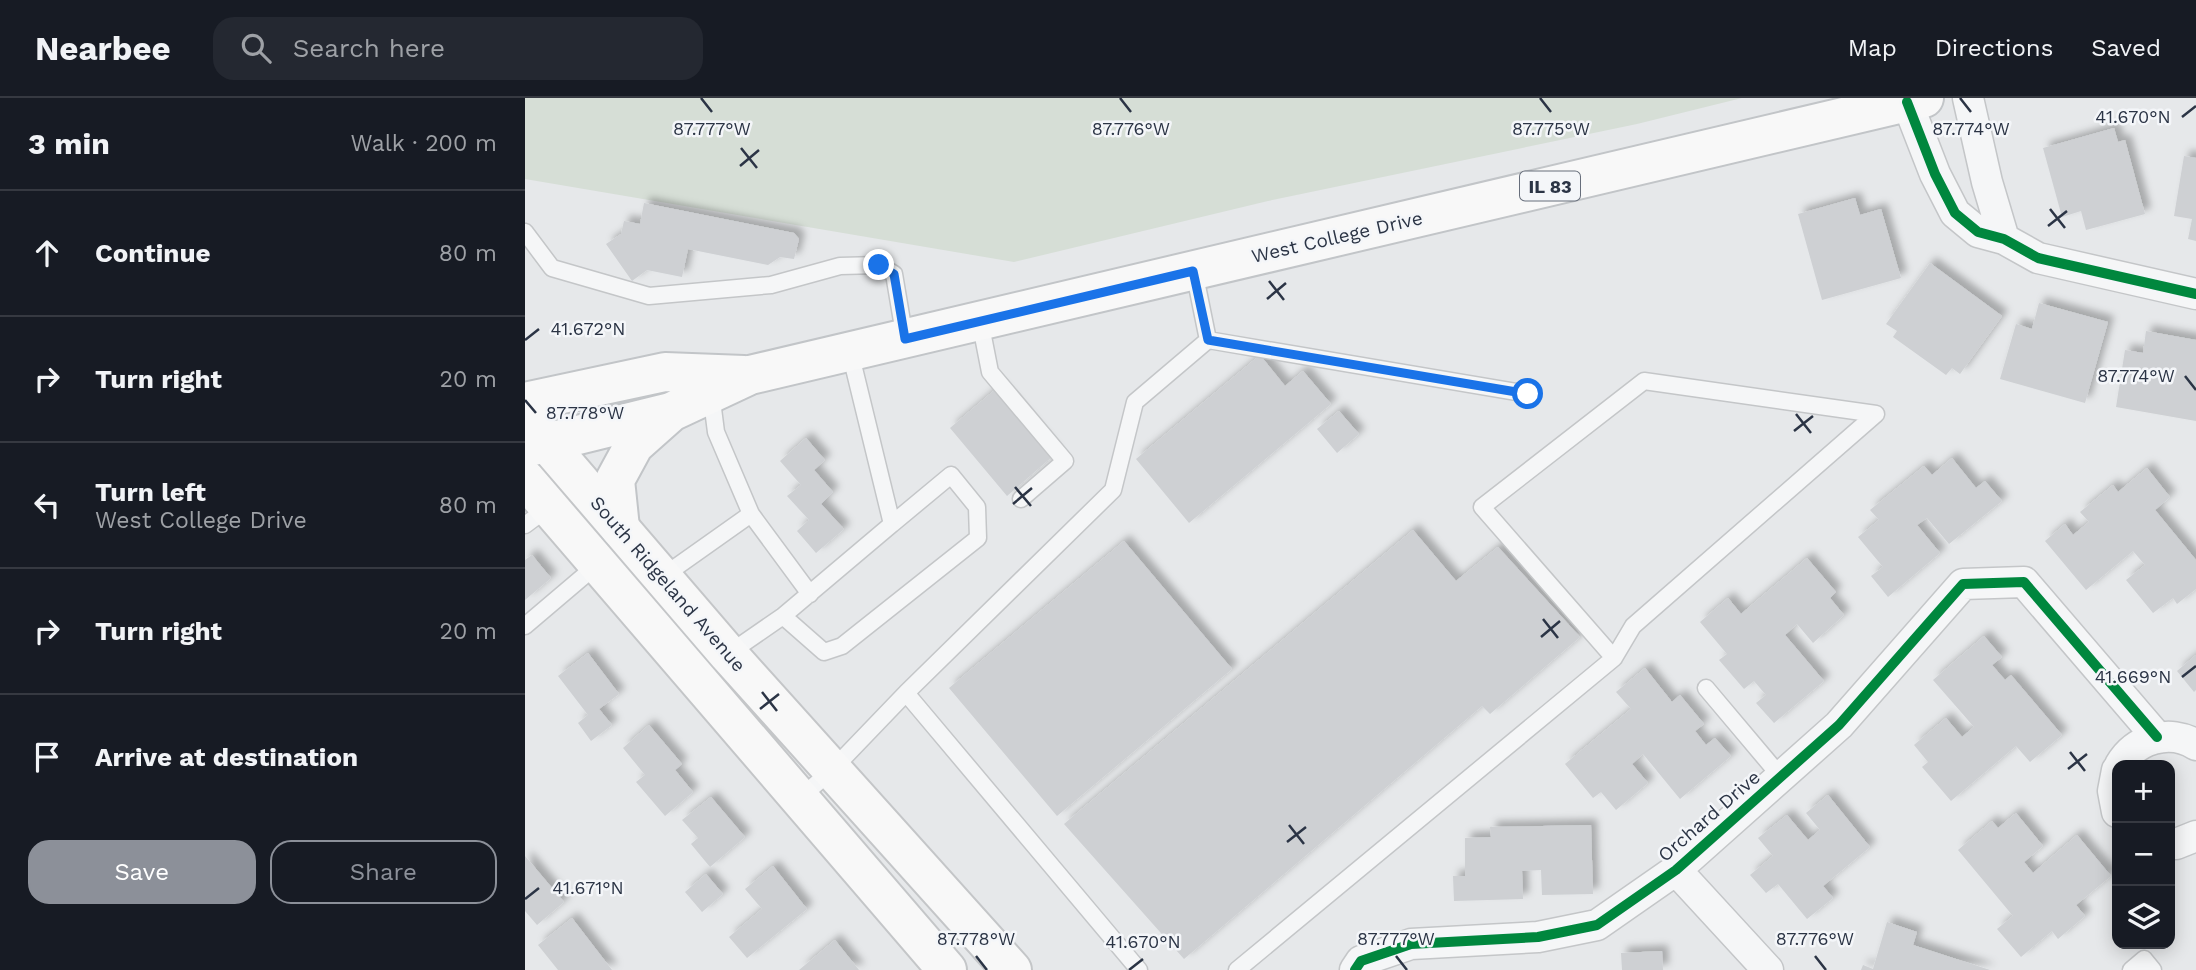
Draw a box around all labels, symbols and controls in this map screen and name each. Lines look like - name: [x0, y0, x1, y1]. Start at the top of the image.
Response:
- search box: [213, 17, 703, 80]
- text: Nearbee: [35, 29, 171, 68]
- icon: search: [237, 29, 275, 67]
- text: Search here: [293, 33, 445, 63]
- text: Map: [1848, 34, 1897, 62]
- text: Directions: [1935, 34, 2053, 62]
- text: Saved: [2091, 34, 2161, 62]
- text: 41.670°N: [2095, 106, 2171, 127]
- text: 87.777°W: [673, 118, 751, 139]
- text: 87.776°W: [1092, 118, 1170, 139]
- text: 87.775°W: [1512, 118, 1590, 139]
- text: 87.774°W: [1932, 118, 2010, 139]
- text: 3 min: [28, 126, 110, 161]
- text: Walk · 200 m: [351, 130, 497, 157]
- road number: IL 83: [1520, 172, 1580, 200]
- street label: West College Drive: [1249, 206, 1425, 268]
- icon: ahead: [28, 234, 66, 272]
- text: Continue: [95, 238, 211, 268]
- text: 80 m: [439, 240, 497, 267]
- route end: [863, 249, 894, 280]
- text: 41.672°N: [550, 318, 626, 339]
- icon: right: [28, 360, 66, 398]
- text: Turn right: [95, 364, 222, 394]
- text: 87.774°W: [2097, 365, 2175, 386]
- text: 20 m: [440, 366, 497, 393]
- route start: [1512, 378, 1543, 409]
- text: 87.778°W: [546, 402, 624, 423]
- text: Turn left: [95, 477, 206, 507]
- icon: left: [28, 486, 66, 524]
- street label: South Ridgeland Avenue: [585, 491, 751, 677]
- text: 80 m: [439, 492, 497, 519]
- text: West College Drive: [95, 507, 307, 534]
- icon: right: [28, 612, 66, 650]
- text: Turn right: [95, 616, 222, 646]
- text: 20 m: [440, 618, 497, 645]
- text: 41.669°N: [2095, 666, 2171, 687]
- icon: arrive: [28, 738, 66, 776]
- text: Arrive at destination: [95, 742, 358, 772]
- map controls: [2112, 760, 2175, 949]
- button: +: [2112, 760, 2175, 823]
- street label: Orchard Drive: [1653, 765, 1765, 867]
- button: −: [2112, 823, 2175, 886]
- button: Save: [28, 840, 256, 904]
- button: Share: [270, 840, 497, 904]
- text: 41.671°N: [552, 877, 624, 898]
- button: layers: [2112, 886, 2175, 949]
- text: 87.778°W: [937, 928, 1015, 949]
- text: 87.777°W: [1357, 928, 1435, 949]
- text: 87.776°W: [1776, 928, 1854, 949]
- text: 41.670°N: [1105, 931, 1181, 952]

